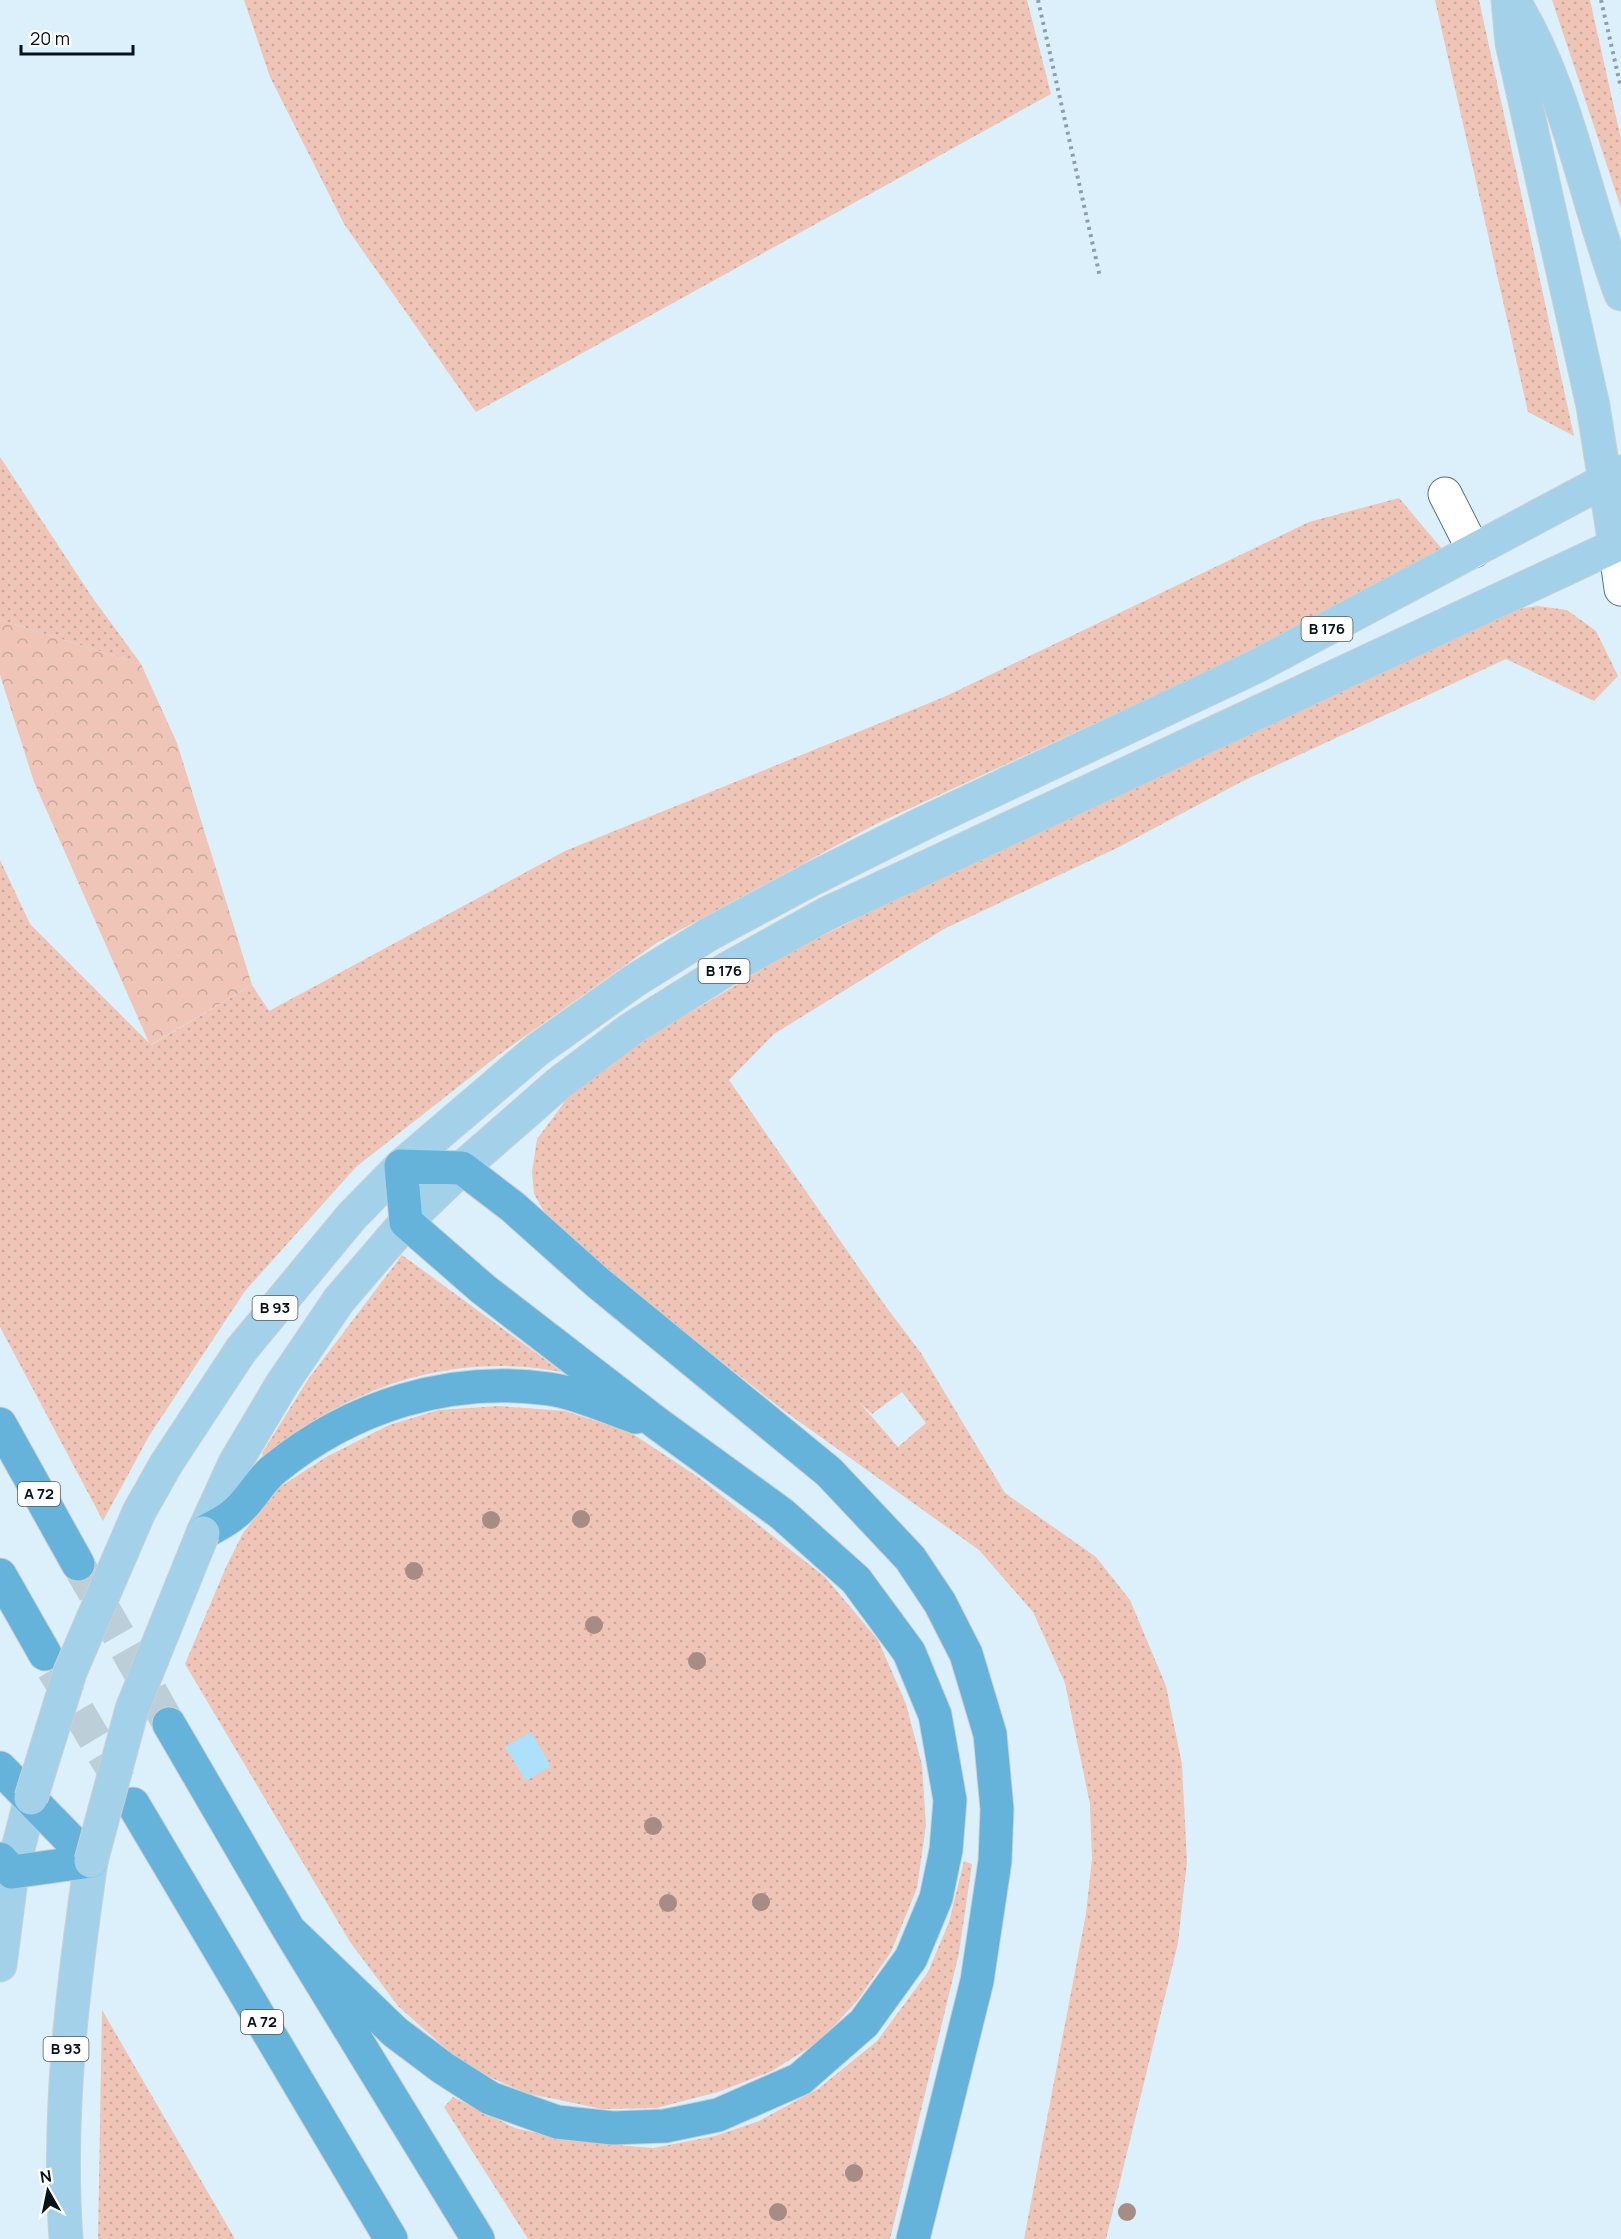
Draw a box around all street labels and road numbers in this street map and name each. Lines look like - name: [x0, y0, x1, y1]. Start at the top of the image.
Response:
- road number: B 176: [1302, 617, 1352, 641]
- road number: B 176: [698, 959, 750, 983]
- road number: B 93: [252, 1296, 298, 1320]
- road number: A 72: [18, 1482, 60, 1506]
- road number: A 72: [241, 2010, 283, 2034]
- road number: B 93: [44, 2037, 88, 2061]

